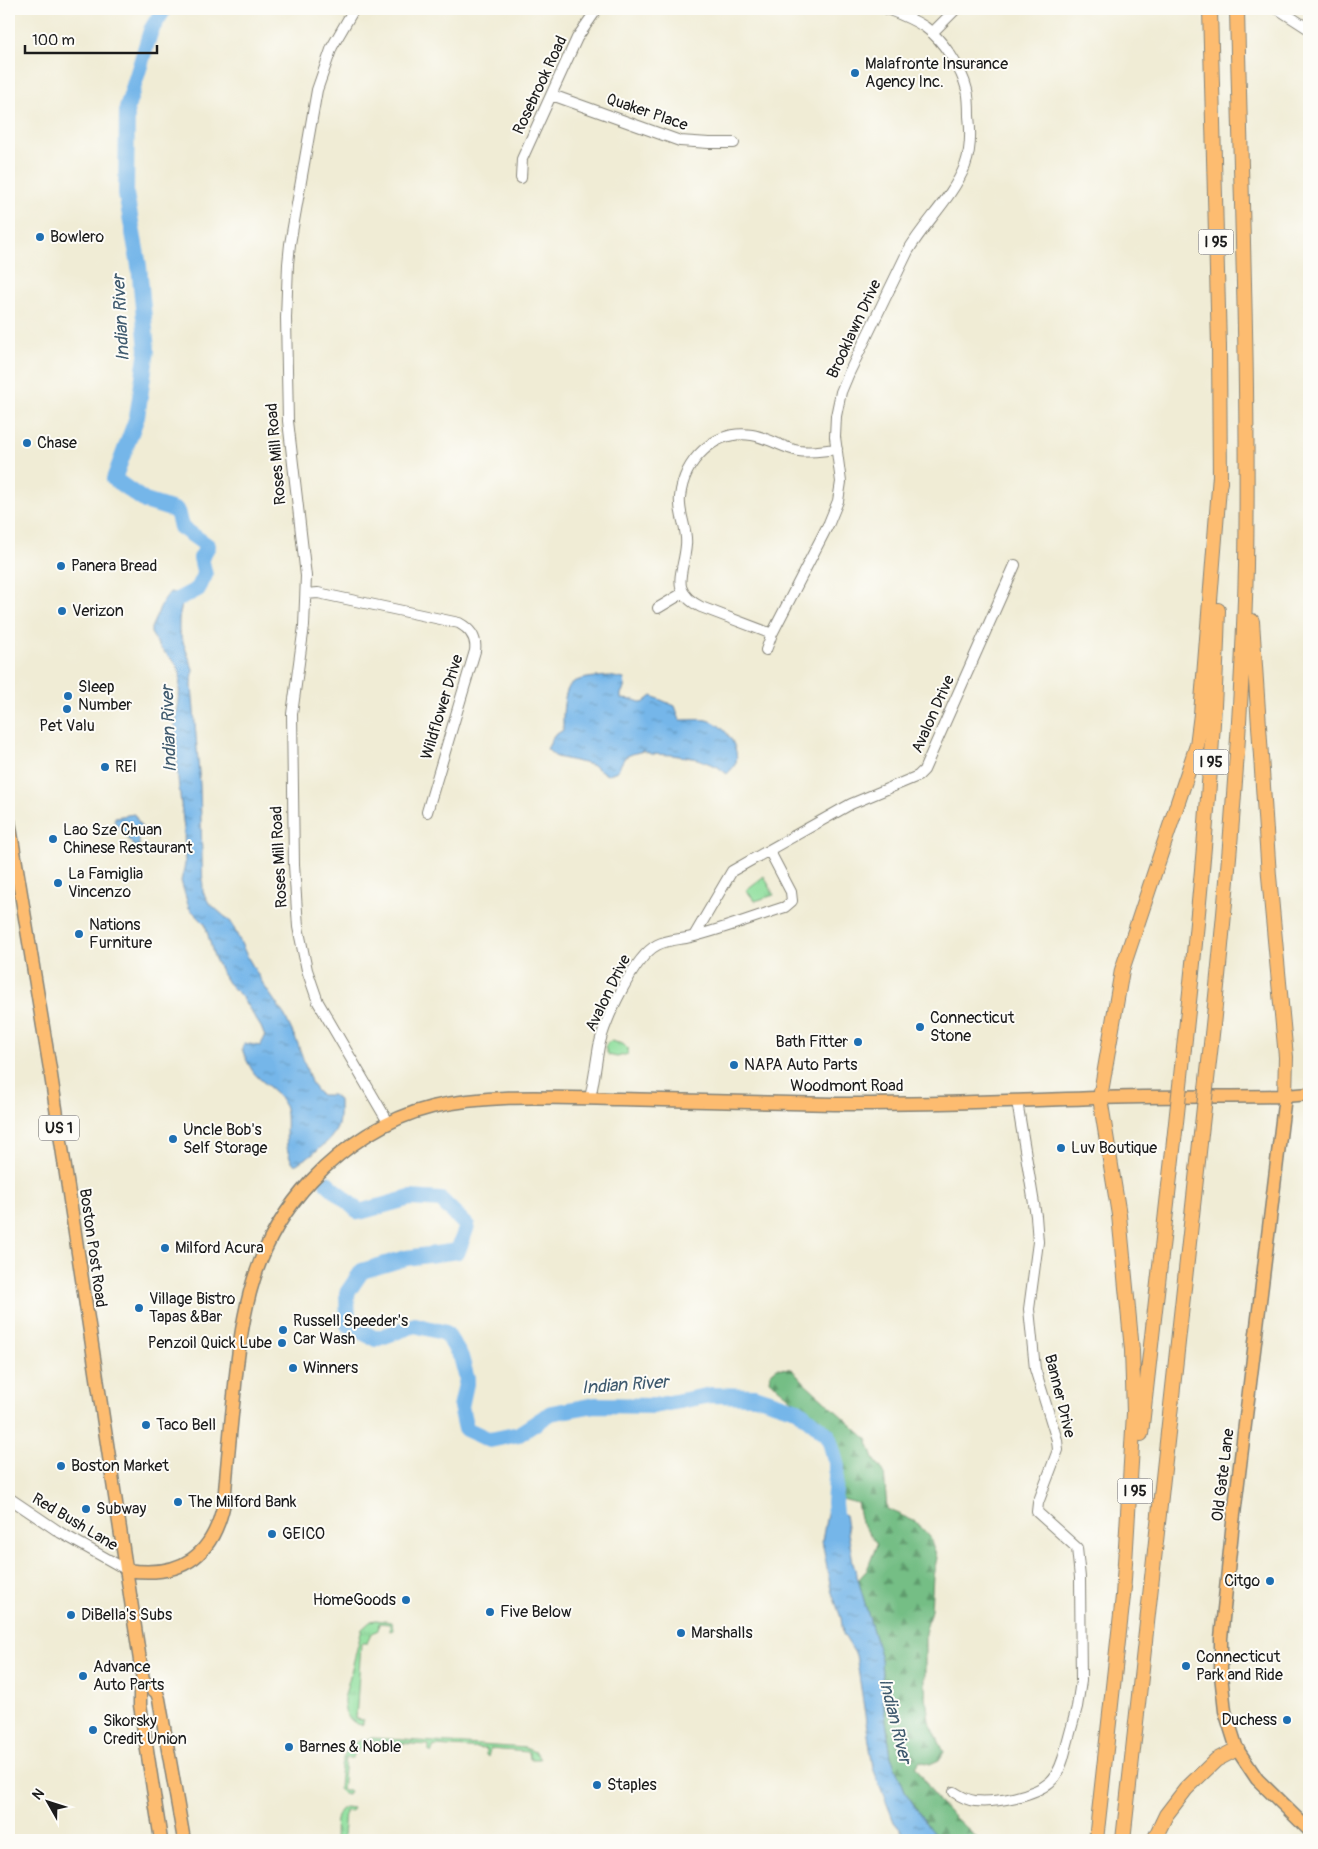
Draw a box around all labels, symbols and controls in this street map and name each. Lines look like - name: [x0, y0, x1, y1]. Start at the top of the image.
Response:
- scale bar: [25, 22, 158, 54]
- text: 100 m: [32, 31, 75, 50]
- street label: Rosebrook Road: [508, 32, 572, 138]
- place label: Malafronte Insurance Agency Inc.: [865, 54, 1008, 92]
- marker: Malafronte Insurance Agency Inc.: [849, 67, 861, 79]
- street label: Quaker Place: [604, 89, 691, 135]
- place label: Bowlero: [50, 227, 104, 247]
- road number: I 95: [1198, 230, 1234, 254]
- marker: Bowlero: [34, 231, 46, 243]
- water label: Indian River: [107, 272, 135, 362]
- street label: Brooklawn Drive: [822, 276, 886, 382]
- street label: Roses Mill Road: [262, 402, 290, 506]
- place label: Chase: [37, 433, 77, 453]
- marker: Chase: [21, 437, 33, 449]
- place label: Panera Bread: [71, 556, 157, 576]
- marker: Panera Bread: [55, 560, 67, 572]
- place label: Verizon: [72, 601, 124, 621]
- marker: Verizon: [56, 605, 68, 617]
- street label: Wildflower Drive: [417, 652, 468, 762]
- street label: Avalon Drive: [907, 672, 959, 756]
- place label: Sleep Number: [78, 677, 132, 715]
- water label: Indian River: [156, 683, 182, 773]
- marker: Sleep Number: [62, 690, 74, 702]
- marker: Pet Valu: [61, 703, 73, 715]
- place label: Pet Valu: [39, 716, 95, 736]
- road number: I 95: [1194, 750, 1228, 774]
- place label: REI: [115, 757, 137, 777]
- marker: REI: [99, 761, 111, 773]
- street label: Roses Mill Road: [266, 805, 292, 909]
- place label: Lao Sze Chuan Chinese Restaurant: [63, 820, 193, 858]
- marker: Lao Sze Chuan Chinese Restaurant: [47, 833, 59, 845]
- place label: La Famiglia Vincenzo: [68, 864, 143, 902]
- marker: La Famiglia Vincenzo: [52, 877, 64, 889]
- place label: Nations Furniture: [89, 915, 152, 953]
- marker: Nations Furniture: [73, 928, 85, 940]
- street label: Avalon Drive: [581, 951, 635, 1035]
- place label: Connecticut Stone: [930, 1008, 1015, 1046]
- marker: Connecticut Stone: [914, 1021, 926, 1033]
- place label: Bath Fitter: [776, 1032, 848, 1052]
- marker: Bath Fitter: [852, 1036, 864, 1048]
- place label: NAPA Auto Parts: [744, 1055, 857, 1075]
- marker: NAPA Auto Parts: [728, 1059, 740, 1071]
- street label: Woodmont Road: [790, 1076, 904, 1096]
- road number: US 1: [39, 1116, 79, 1140]
- place label: Uncle Bob's Self Storage: [183, 1120, 268, 1158]
- marker: Uncle Bob's Self Storage: [167, 1133, 179, 1145]
- place label: Luv Boutique: [1071, 1138, 1157, 1158]
- marker: Luv Boutique: [1055, 1142, 1067, 1154]
- street label: Boston Post Road: [75, 1187, 111, 1309]
- place label: Milford Acura: [175, 1238, 264, 1258]
- marker: Milford Acura: [159, 1242, 171, 1254]
- place label: Village Bistro Tapas &Bar: [149, 1289, 236, 1327]
- marker: Village Bistro Tapas &Bar: [133, 1302, 145, 1314]
- place label: Russell Speeder's Car Wash: [293, 1311, 408, 1349]
- marker: Russell Speeder's Car Wash: [277, 1324, 289, 1336]
- place label: Penzoil Quick Lube: [148, 1333, 272, 1353]
- marker: Penzoil Quick Lube: [276, 1337, 288, 1349]
- street label: Banner Drive: [1040, 1352, 1080, 1440]
- place label: Winners: [303, 1358, 358, 1378]
- marker: Winners: [287, 1362, 299, 1374]
- water label: Indian River: [581, 1370, 672, 1399]
- place label: Taco Bell: [156, 1415, 216, 1435]
- marker: Taco Bell: [140, 1419, 152, 1431]
- street label: Old Gate Lane: [1207, 1427, 1239, 1523]
- place label: Boston Market: [71, 1456, 169, 1476]
- marker: Boston Market: [55, 1460, 67, 1472]
- road number: I 95: [1118, 1478, 1152, 1504]
- street label: Red Bush Lane: [28, 1489, 122, 1556]
- place label: The Milford Bank: [188, 1492, 297, 1512]
- marker: The Milford Bank: [172, 1496, 184, 1508]
- place label: Subway: [96, 1499, 146, 1519]
- marker: Subway: [80, 1503, 92, 1515]
- place label: GEICO: [282, 1524, 325, 1544]
- marker: GEICO: [266, 1528, 278, 1540]
- place label: Citgo: [1224, 1571, 1260, 1591]
- marker: Citgo: [1264, 1575, 1276, 1587]
- place label: HomeGoods: [313, 1590, 396, 1610]
- marker: HomeGoods: [400, 1594, 412, 1606]
- place label: Five Below: [500, 1602, 572, 1622]
- place label: DiBella's Subs: [81, 1605, 172, 1625]
- marker: Five Below: [484, 1606, 496, 1618]
- marker: DiBella's Subs: [65, 1609, 77, 1621]
- place label: Marshalls: [691, 1623, 753, 1643]
- marker: Marshalls: [675, 1627, 687, 1639]
- place label: Connecticut Park and Ride: [1196, 1647, 1283, 1685]
- place label: Advance Auto Parts: [93, 1657, 164, 1695]
- marker: Connecticut Park and Ride: [1180, 1660, 1192, 1672]
- marker: Advance Auto Parts: [77, 1670, 89, 1682]
- water label: Indian River: [873, 1676, 917, 1768]
- place label: Duchess: [1221, 1710, 1277, 1730]
- place label: Sikorsky Credit Union: [103, 1711, 187, 1749]
- marker: Duchess: [1281, 1714, 1293, 1726]
- marker: Sikorsky Credit Union: [87, 1724, 99, 1736]
- place label: Barnes & Noble: [299, 1737, 401, 1757]
- marker: Barnes & Noble: [283, 1741, 295, 1753]
- place label: Staples: [607, 1775, 657, 1795]
- north arrow: [22, 1776, 72, 1826]
- marker: Staples: [591, 1779, 603, 1791]
- text: N: [29, 1785, 48, 1803]

